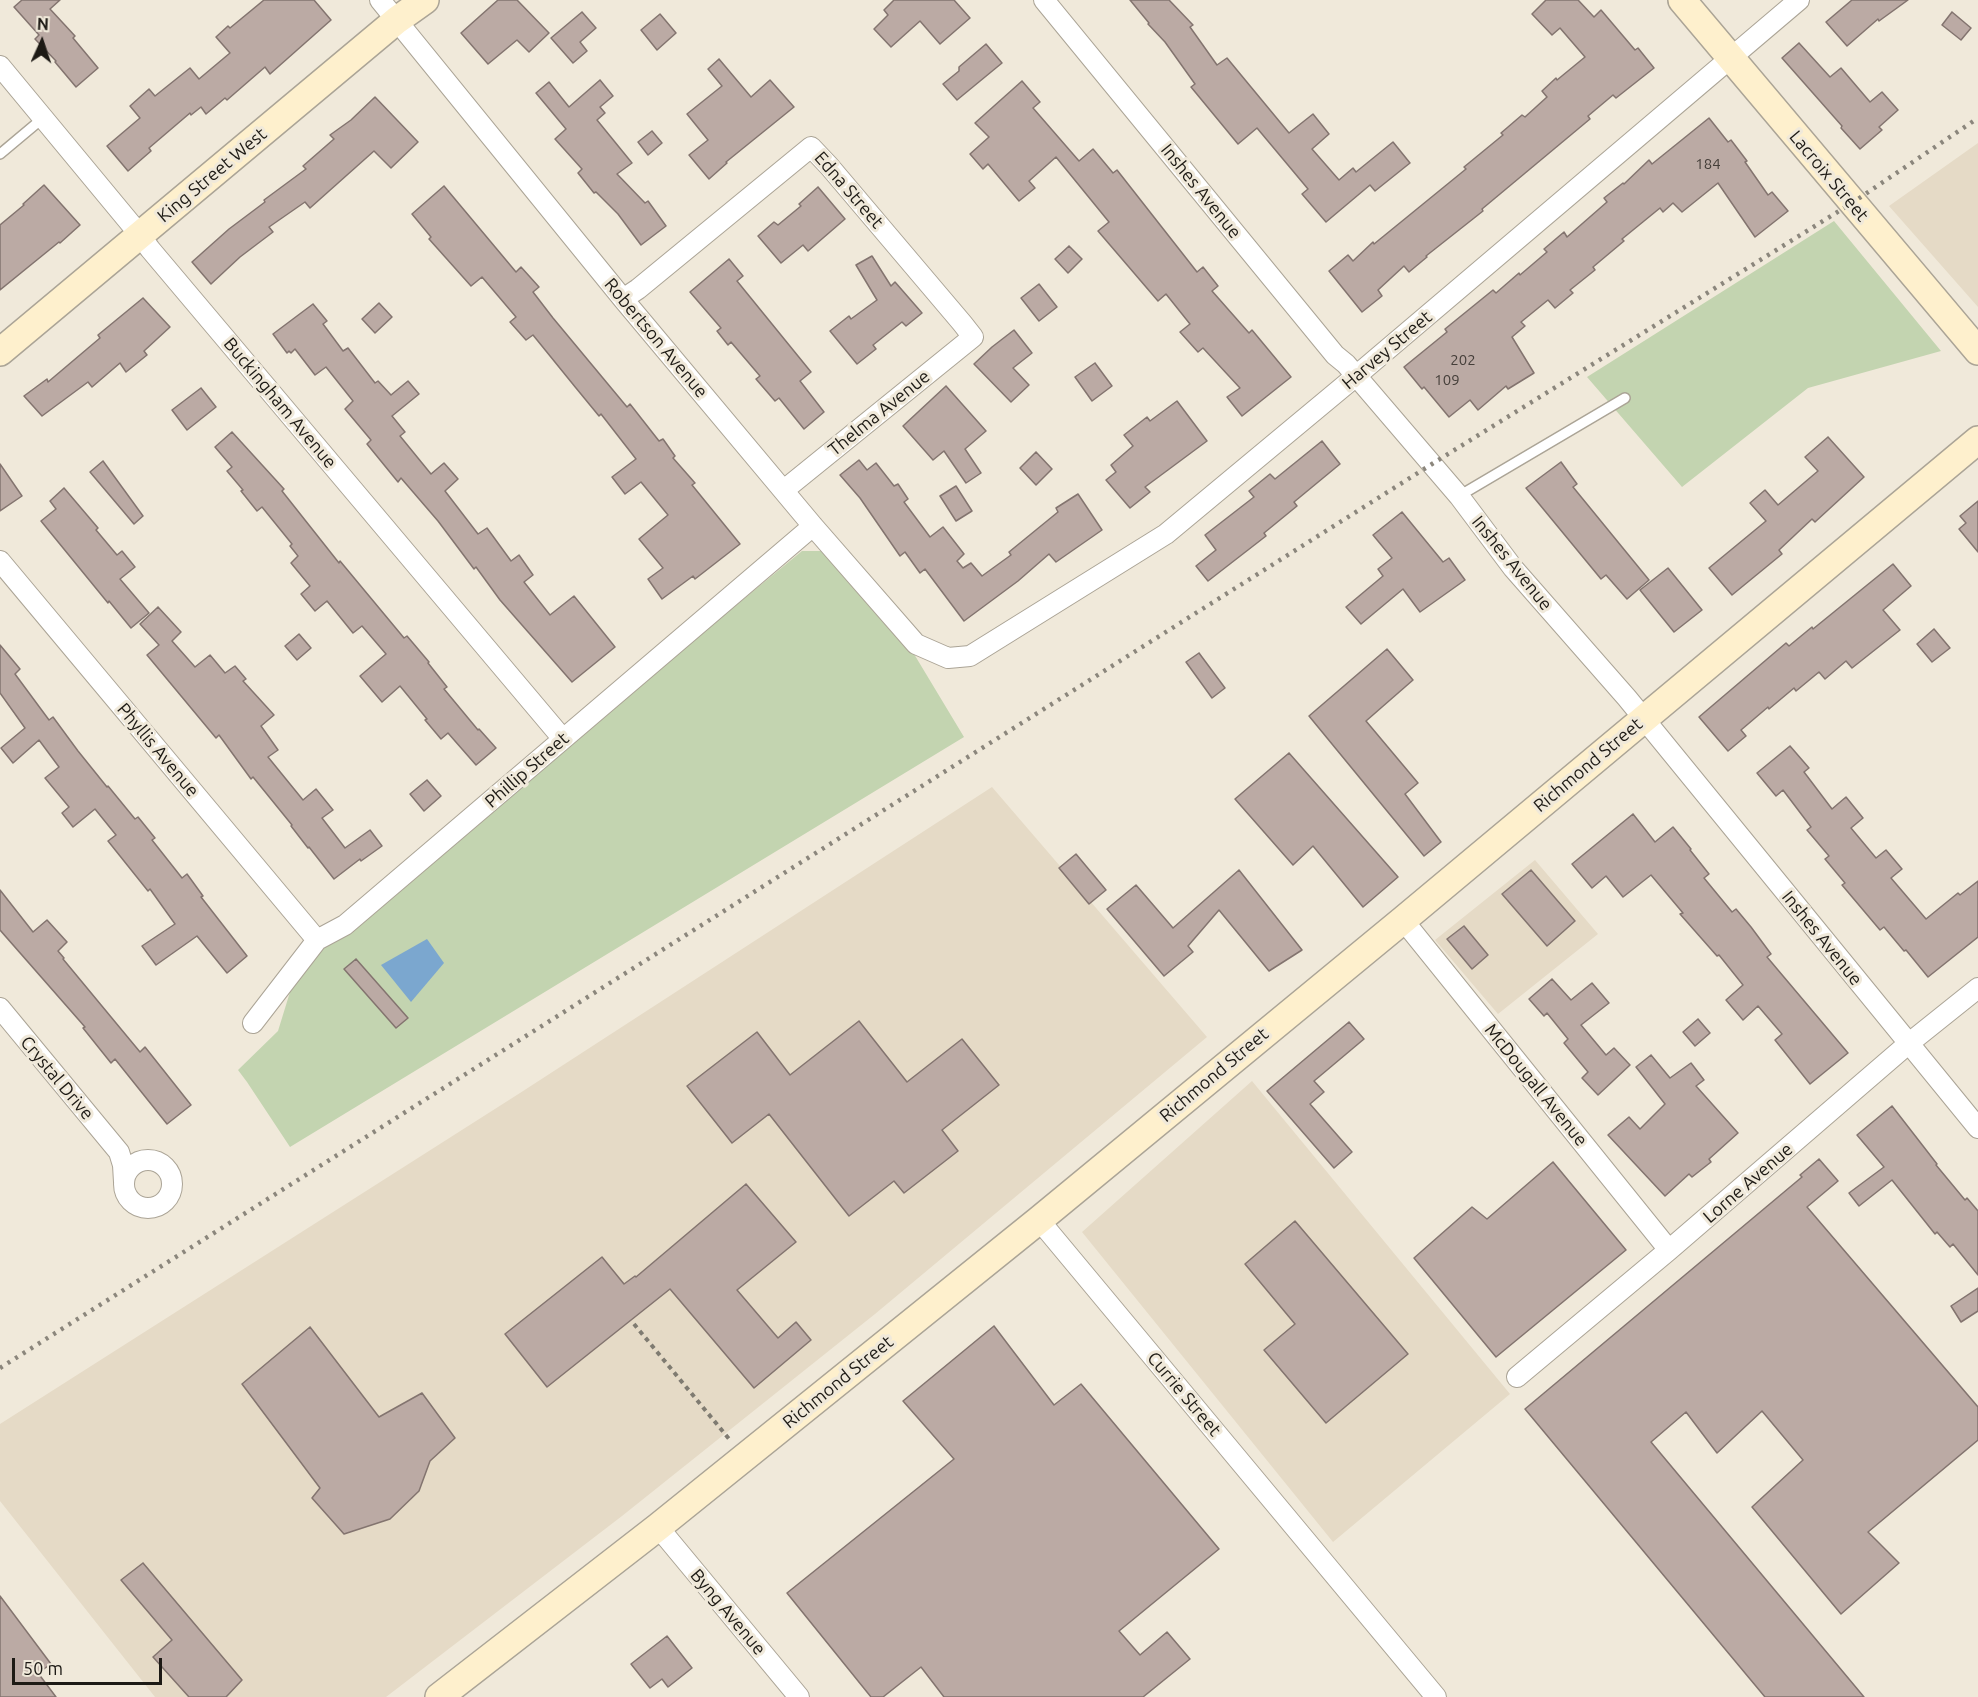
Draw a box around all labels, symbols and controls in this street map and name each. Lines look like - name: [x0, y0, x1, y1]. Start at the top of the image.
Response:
- north arrow: [12, 12, 72, 72]
- text: N: [37, 15, 49, 33]
- street label: King Street West: [153, 123, 271, 227]
- street label: Lacroix Street: [1785, 126, 1873, 226]
- street label: Inshes Avenue: [1156, 139, 1246, 243]
- street label: Edna Street: [810, 147, 888, 233]
- house number: 184: [1695, 155, 1721, 173]
- street label: Robertson Avenue: [600, 274, 712, 402]
- street label: Harvey Street: [1338, 306, 1436, 394]
- street label: Buckingham Avenue: [219, 333, 341, 473]
- house number: 202: [1450, 351, 1476, 369]
- street label: Thelma Avenue: [824, 365, 934, 461]
- house number: 109: [1434, 371, 1460, 389]
- street label: Inshes Avenue: [1467, 511, 1557, 615]
- street label: Phyllis Avenue: [112, 699, 204, 801]
- street label: Richmond Street: [1529, 713, 1647, 817]
- street label: Phillip Street: [481, 728, 573, 812]
- street label: Inshes Avenue: [1777, 886, 1867, 990]
- street label: McDougall Avenue: [1480, 1019, 1592, 1151]
- street label: Richmond Street: [1155, 1023, 1273, 1127]
- street label: Crystal Drive: [16, 1032, 98, 1124]
- street label: Lorne Avenue: [1699, 1138, 1797, 1228]
- street label: Richmond Street: [779, 1331, 897, 1433]
- street label: Currie Street: [1142, 1347, 1226, 1441]
- street label: Byng Avenue: [686, 1565, 770, 1659]
- scale bar: [15, 1646, 165, 1684]
- text: 50 m: [23, 1658, 63, 1678]

